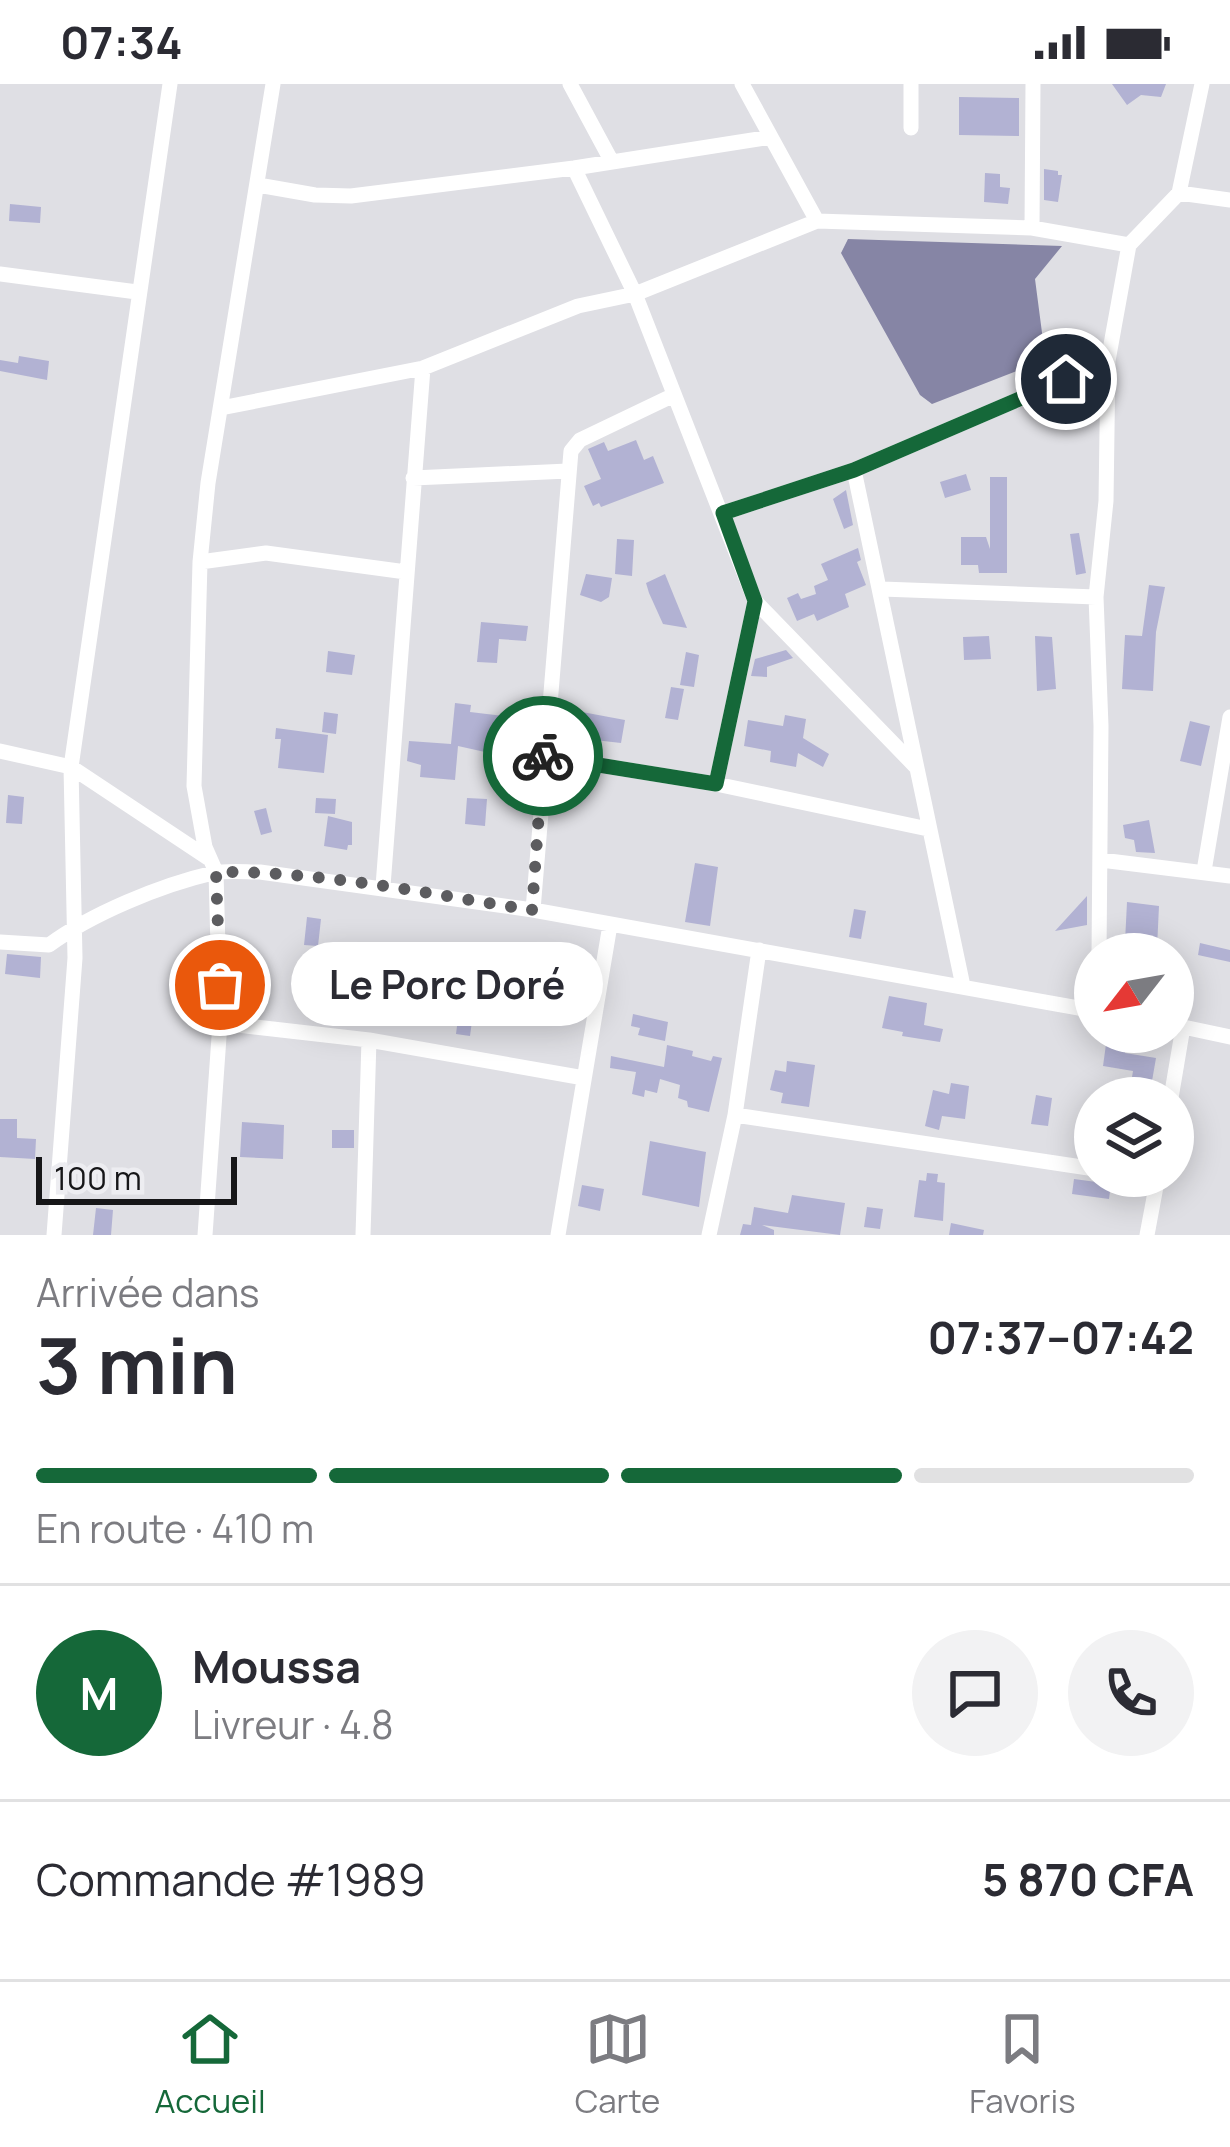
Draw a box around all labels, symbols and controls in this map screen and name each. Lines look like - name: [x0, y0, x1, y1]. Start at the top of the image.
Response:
- text: 07:34: [60, 11, 183, 73]
- pin: [1015, 328, 1117, 430]
- icon: home: [1033, 346, 1099, 412]
- courier: [483, 696, 603, 816]
- icon: bike: [510, 723, 576, 789]
- north arrow: [1074, 933, 1194, 1053]
- map controls: [1074, 933, 1194, 1197]
- pin: [169, 934, 271, 1036]
- callout: Le Porc Doré: [292, 943, 604, 1027]
- icon: bag: [187, 952, 253, 1018]
- text: Le Porc Doré: [329, 957, 565, 1011]
- button: layers: [1074, 1077, 1194, 1197]
- scale bar: [36, 1151, 237, 1204]
- text: 100 m: [54, 1155, 142, 1200]
- text: Arrivée dans: [36, 1265, 260, 1319]
- text: 07:37–07:42: [927, 1306, 1194, 1368]
- text: 3 min: [36, 1311, 238, 1417]
- text: En route · 410 m: [36, 1501, 314, 1555]
- button: chat: [912, 1630, 1038, 1756]
- button: phone: [1068, 1630, 1194, 1756]
- text: Moussa: [192, 1635, 361, 1697]
- text: M: [80, 1662, 118, 1724]
- text: Livreur · 4.8: [192, 1697, 394, 1751]
- text: Commande #1989: [36, 1848, 426, 1910]
- text: 5 870 CFA: [982, 1848, 1194, 1910]
- tab: Accueil: [154, 2006, 266, 2123]
- tab: Carte: [575, 2006, 660, 2123]
- tab: Favoris: [969, 2006, 1076, 2123]

